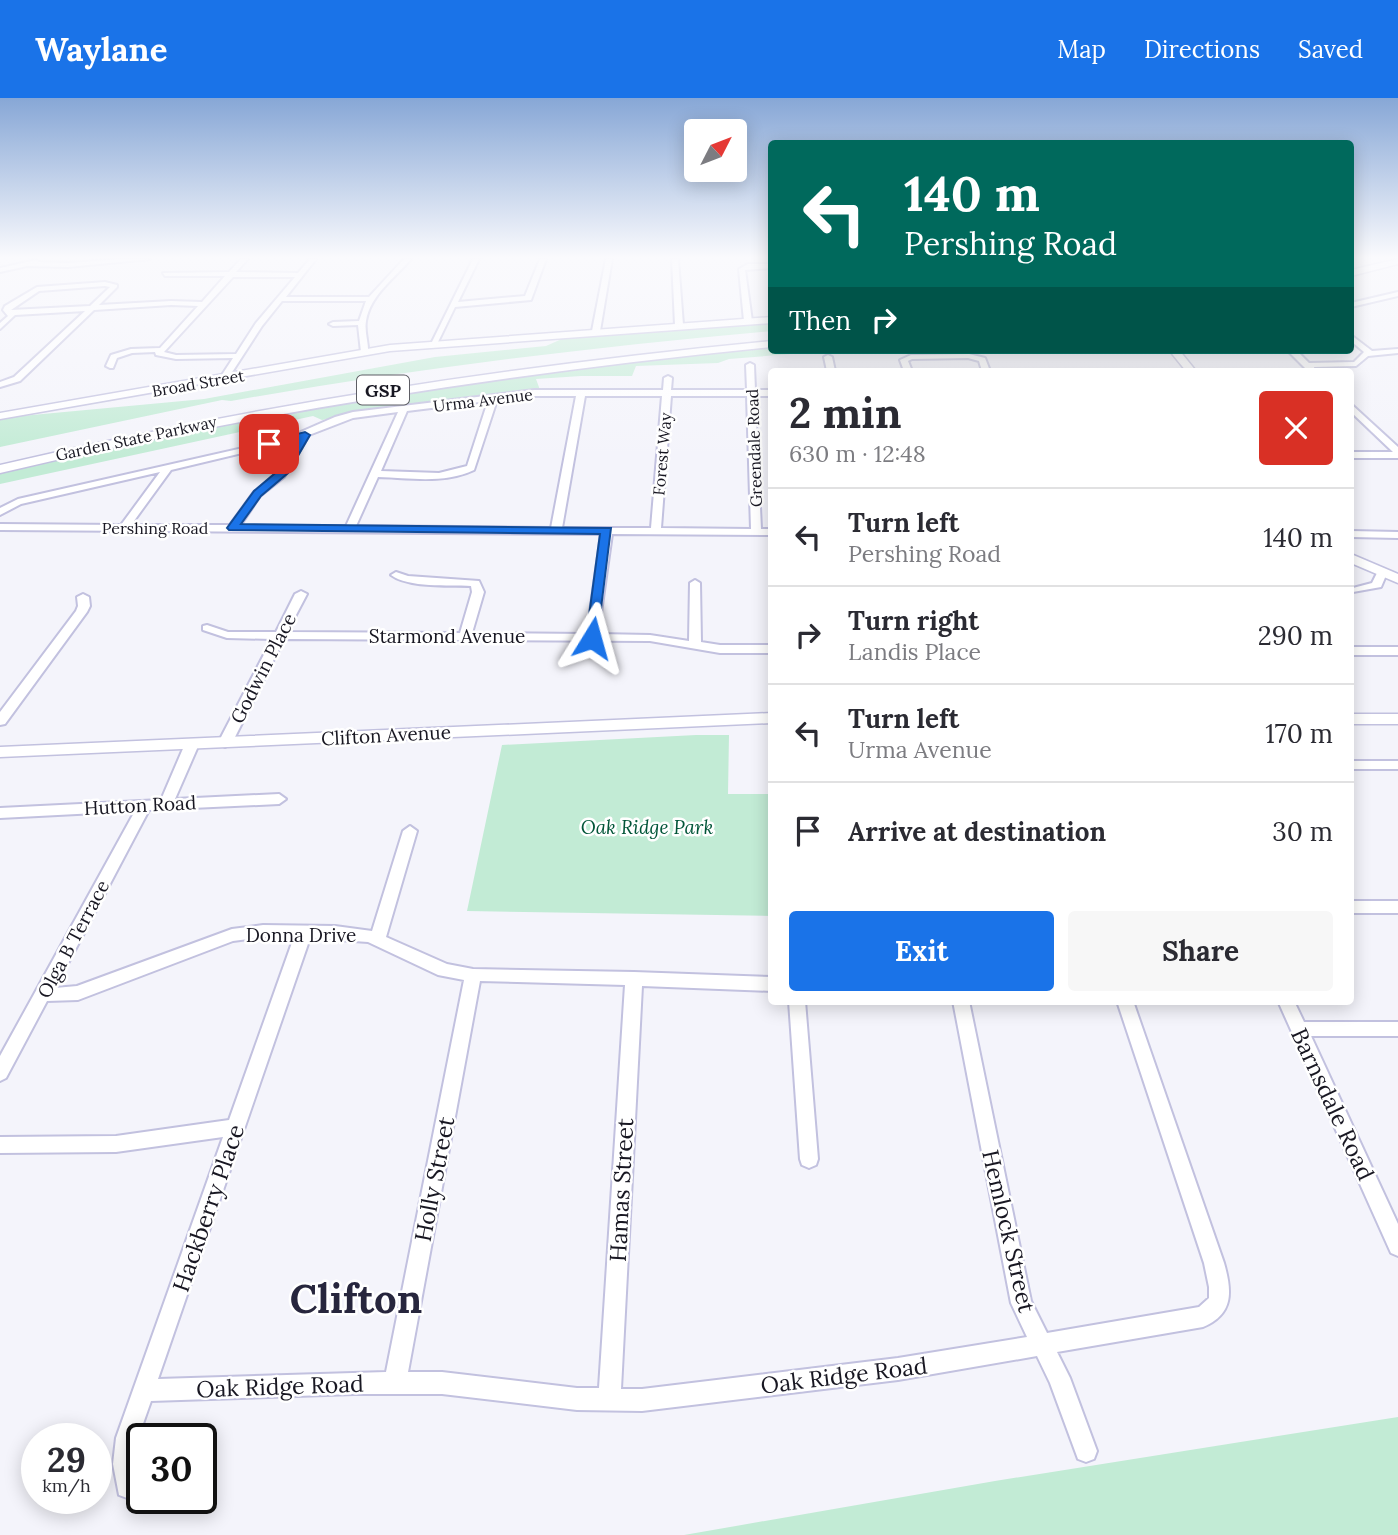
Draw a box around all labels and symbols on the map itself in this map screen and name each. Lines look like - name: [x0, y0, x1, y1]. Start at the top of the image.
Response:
- north arrow: [684, 119, 747, 182]
- street label: Broad Street: [150, 365, 247, 401]
- road number: GSP: [357, 376, 409, 404]
- street label: Urma Avenue: [432, 384, 534, 416]
- street label: Greendale Road: [742, 388, 766, 507]
- street label: Garden State Parkway: [54, 411, 219, 465]
- street label: Forest Way: [648, 411, 676, 496]
- pin: [239, 414, 299, 474]
- street label: Pershing Road: [102, 518, 209, 538]
- position arrow: [555, 601, 629, 675]
- street label: Godwin Place: [225, 609, 301, 727]
- street label: Starmond Avenue: [369, 624, 525, 648]
- street label: Clifton Avenue: [320, 720, 452, 750]
- street label: Hutton Road: [83, 790, 197, 820]
- park label: Oak Ridge Park: [581, 815, 713, 839]
- street label: Olga B Terrace: [32, 876, 114, 1002]
- street label: Donna Drive: [246, 923, 356, 947]
- street label: Barnsdale Road: [1285, 1023, 1381, 1185]
- street label: Holly Street: [408, 1114, 460, 1244]
- street label: Hamas Street: [603, 1117, 639, 1263]
- street label: Hackberry Place: [166, 1121, 250, 1295]
- street label: Hemlock Street: [976, 1147, 1042, 1315]
- district label: Clifton: [290, 1273, 422, 1324]
- street label: Oak Ridge Road: [759, 1350, 929, 1400]
- street label: Oak Ridge Road: [196, 1369, 365, 1403]
- speed limit sign: 30: [126, 1423, 217, 1514]

